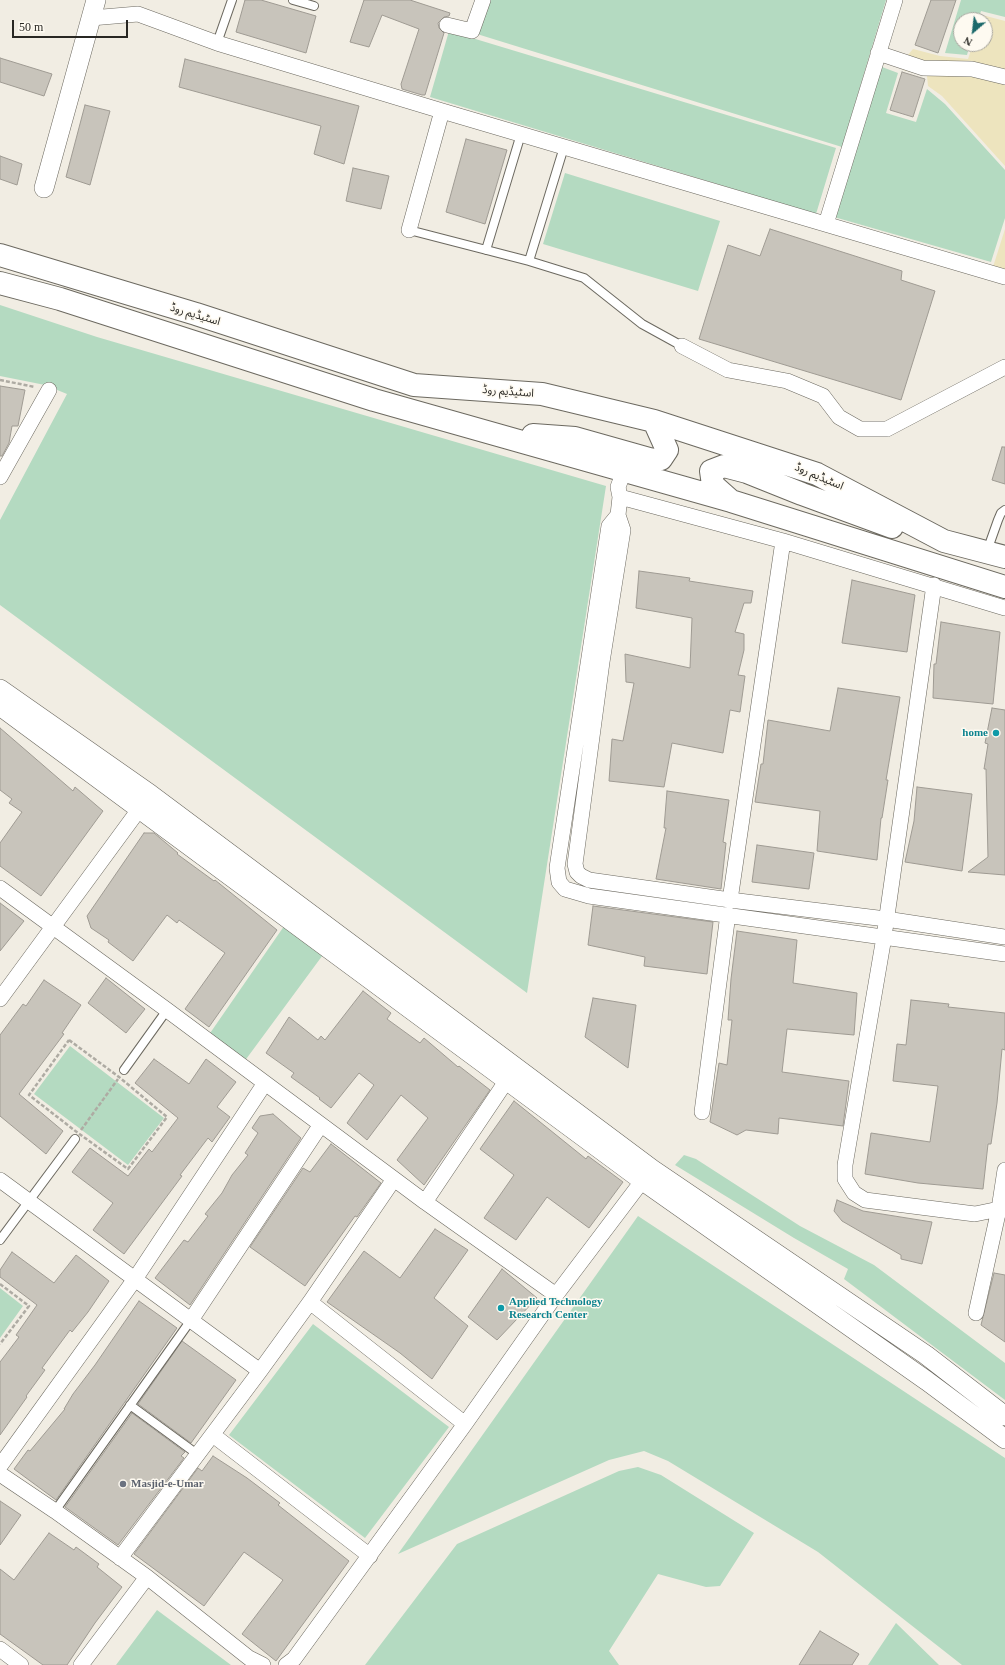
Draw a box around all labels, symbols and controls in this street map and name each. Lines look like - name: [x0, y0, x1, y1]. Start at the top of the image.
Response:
- scale bar: [14, 12, 130, 38]
- north arrow: [953, 12, 993, 52]
- text: 50 m: [19, 20, 43, 34]
- text: N: [962, 35, 974, 49]
- street label: اسٹیڈیم روڈ: [168, 301, 222, 329]
- street label: اسٹیڈیم روڈ: [482, 384, 534, 400]
- street label: اسٹیڈیم روڈ: [793, 461, 845, 493]
- place label: home: [962, 726, 988, 740]
- marker: home: [991, 728, 1001, 738]
- place label: Applied Technology Research Center: [509, 1295, 602, 1321]
- marker: Applied Technology Research Center: [496, 1303, 506, 1313]
- place label: Masjid-e-Umar: [131, 1477, 204, 1491]
- marker: Masjid-e-Umar: [118, 1479, 128, 1489]

